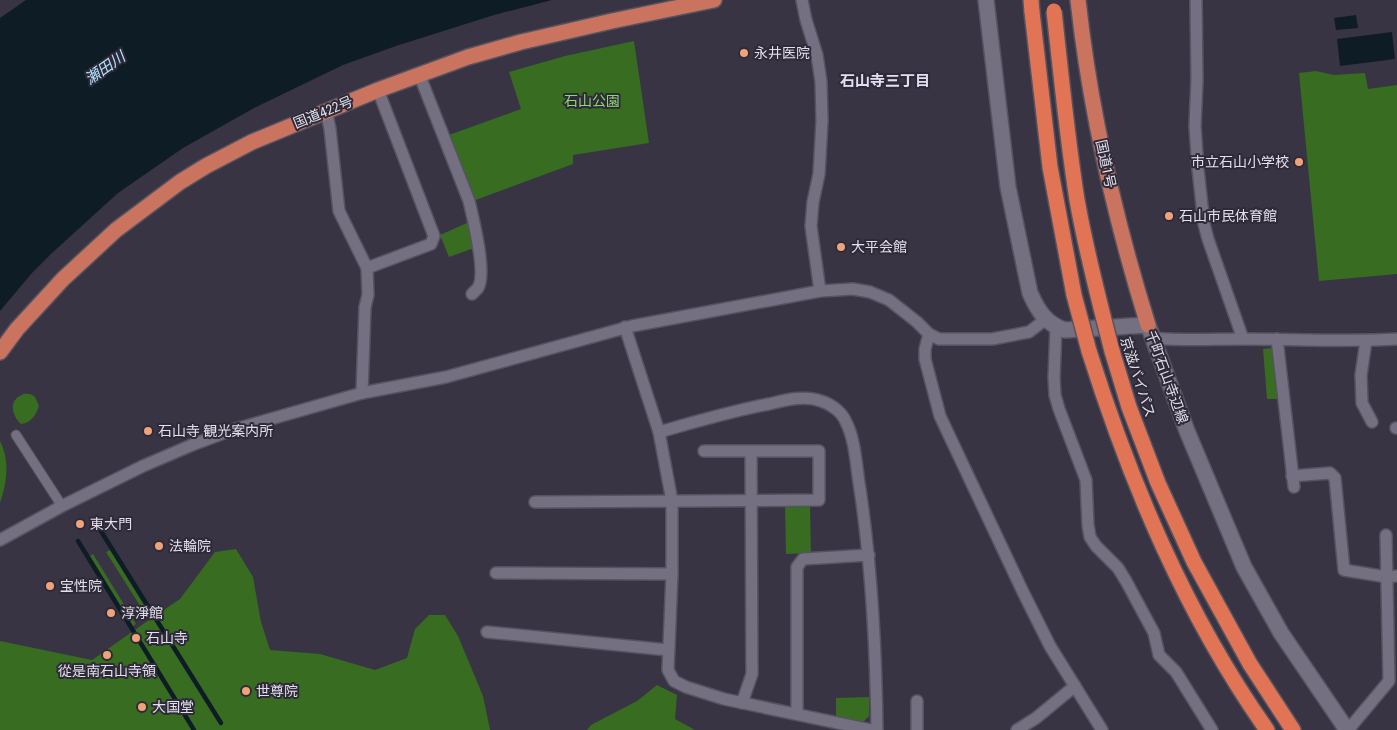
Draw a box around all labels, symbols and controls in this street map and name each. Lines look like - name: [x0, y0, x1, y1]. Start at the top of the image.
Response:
- place label: 永井医院: [754, 45, 810, 61]
- water label: 瀬田川: [81, 47, 130, 88]
- marker: 永井医院: [738, 47, 750, 59]
- district label: 石山寺三丁目: [840, 72, 930, 90]
- street label: 国道422号: [291, 93, 355, 131]
- park label: 石山公園: [564, 93, 620, 109]
- street label: 国道1号: [1093, 138, 1119, 190]
- place label: 市立石山小学校: [1191, 154, 1289, 170]
- marker: 市立石山小学校: [1293, 156, 1305, 168]
- place label: 石山市民体育館: [1179, 208, 1277, 224]
- marker: 石山市民体育館: [1163, 210, 1175, 222]
- place label: 大平会館: [851, 239, 907, 255]
- marker: 大平会館: [835, 241, 847, 253]
- street label: 千町石山寺辺線: [1143, 328, 1191, 426]
- street label: 京滋バイパス: [1117, 335, 1159, 419]
- place label: 石山寺 観光案内所: [158, 423, 273, 439]
- marker: 石山寺 観光案内所: [142, 425, 154, 437]
- place label: 東大門: [90, 516, 132, 532]
- marker: 東大門: [74, 518, 86, 530]
- place label: 法輪院: [169, 538, 211, 554]
- marker: 法輪院: [153, 540, 165, 552]
- place label: 宝性院: [60, 578, 102, 594]
- marker: 宝性院: [44, 580, 56, 592]
- place label: 淳淨館: [121, 605, 163, 621]
- marker: 淳淨館: [105, 607, 117, 619]
- place label: 石山寺: [146, 630, 188, 646]
- marker: 石山寺: [130, 632, 142, 644]
- marker: 從是南石山寺領: [101, 649, 113, 661]
- place label: 從是南石山寺領: [58, 663, 156, 679]
- place label: 世尊院: [256, 683, 298, 699]
- marker: 世尊院: [240, 685, 252, 697]
- place label: 大国堂: [152, 699, 194, 715]
- marker: 大国堂: [136, 701, 148, 713]

